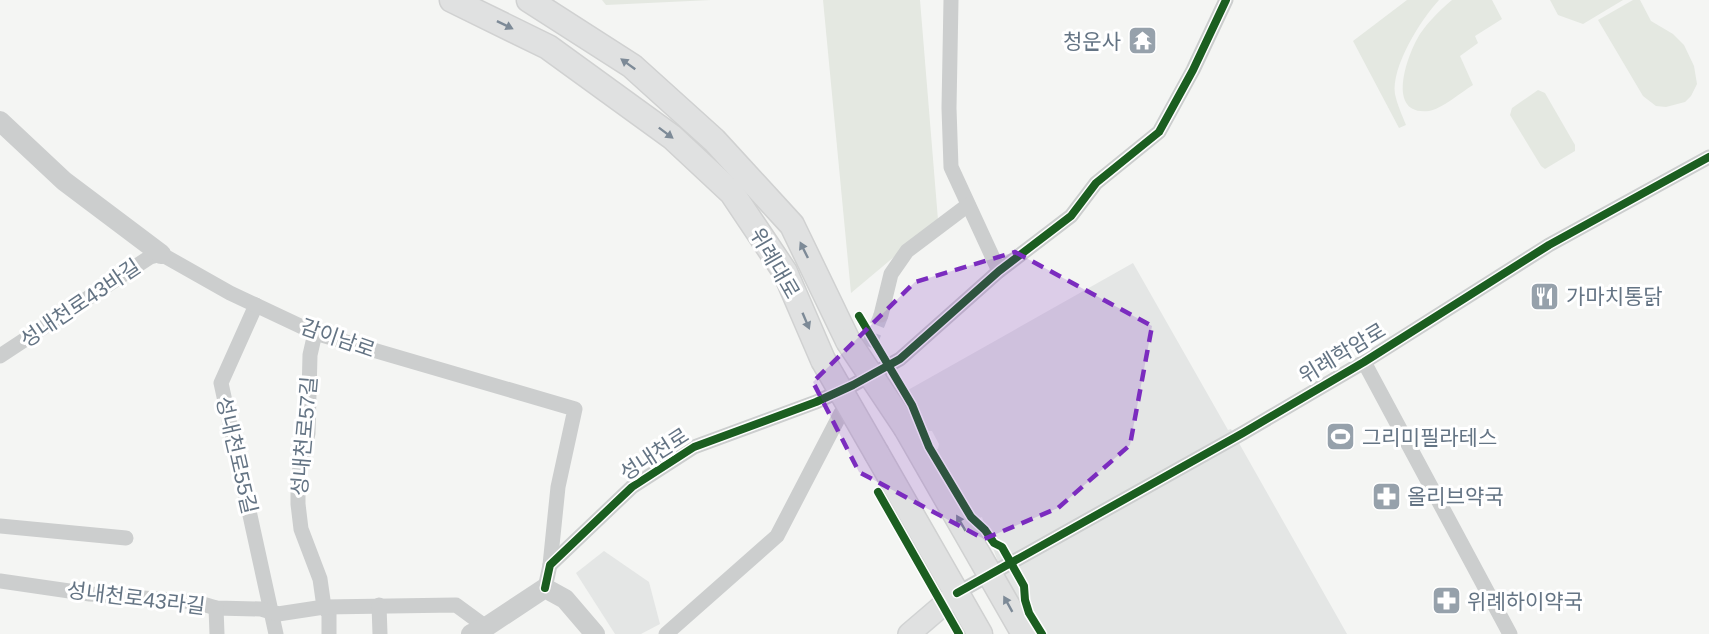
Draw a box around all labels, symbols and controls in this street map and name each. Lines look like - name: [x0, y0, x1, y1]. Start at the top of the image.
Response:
- one-way arrow: [496, 21, 513, 30]
- temple icon: 청운사: [1126, 25, 1158, 57]
- place label: 청운사: [1063, 30, 1121, 53]
- one-way arrow: [621, 58, 637, 70]
- one-way arrow: [659, 127, 674, 139]
- street label: 위례대로: [746, 224, 804, 302]
- one-way arrow: [799, 242, 808, 259]
- street label: 성내천로43바길: [16, 255, 144, 351]
- restaurant icon: 가마치통닭: [1529, 280, 1561, 312]
- place label: 가마치통닭: [1566, 285, 1663, 308]
- one-way arrow: [801, 312, 811, 330]
- street label: 감이남로: [298, 315, 378, 361]
- street label: 위례학암로: [1295, 318, 1389, 388]
- street label: 성내천로57길: [287, 375, 321, 497]
- street label: 성내천로55길: [212, 394, 262, 516]
- sports icon: 그리미필라테스: [1325, 421, 1357, 453]
- street label: 성내천로: [615, 423, 693, 485]
- place label: 그리미필라테스: [1362, 426, 1497, 449]
- pharmacy icon: 올리브약국: [1370, 480, 1402, 512]
- place label: 올리브약국: [1407, 485, 1504, 508]
- one-way arrow: [956, 515, 966, 532]
- street label: 성내천로43라길: [65, 578, 207, 618]
- pharmacy icon: 위례하이약국: [1430, 585, 1462, 617]
- place label: 위례하이약국: [1467, 590, 1583, 613]
- one-way arrow: [1002, 596, 1013, 612]

